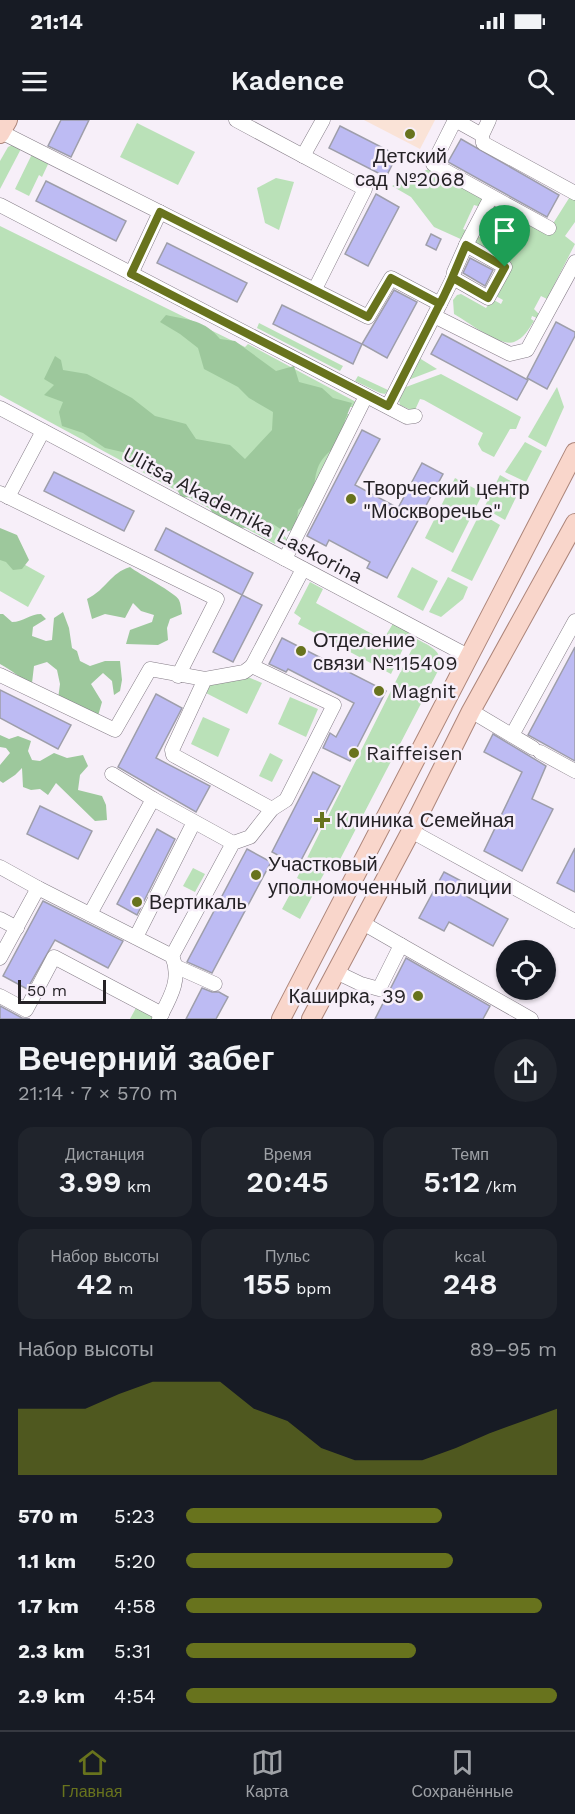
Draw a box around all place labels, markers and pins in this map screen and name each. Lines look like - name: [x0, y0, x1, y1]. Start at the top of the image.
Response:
- marker: Детский сад №2068: [403, 127, 417, 141]
- place label: Детский сад №2068: [355, 144, 465, 191]
- pin: [479, 205, 530, 267]
- place label: Творческий центр "Москворечье": [363, 476, 530, 523]
- marker: Творческий центр "Москворечье": [344, 492, 358, 506]
- place label: Отделение связи №115409: [313, 628, 458, 675]
- marker: Отделение связи №115409: [294, 644, 308, 658]
- place label: Magnit: [391, 679, 457, 703]
- marker: Magnit: [372, 684, 386, 698]
- place label: Raiffeisen: [366, 741, 463, 765]
- marker: Raiffeisen: [347, 746, 361, 760]
- place label: Клиника Семейная: [336, 808, 514, 832]
- marker: Клиника Семейная: [313, 811, 331, 829]
- place label: Участковый уполномоченный полиции: [268, 852, 512, 899]
- marker: Участковый уполномоченный полиции: [249, 868, 263, 882]
- place label: Вертикаль: [149, 890, 247, 914]
- marker: Вертикаль: [130, 895, 144, 909]
- place label: Каширка, 39: [288, 984, 406, 1008]
- marker: Каширка, 39: [411, 989, 425, 1003]

